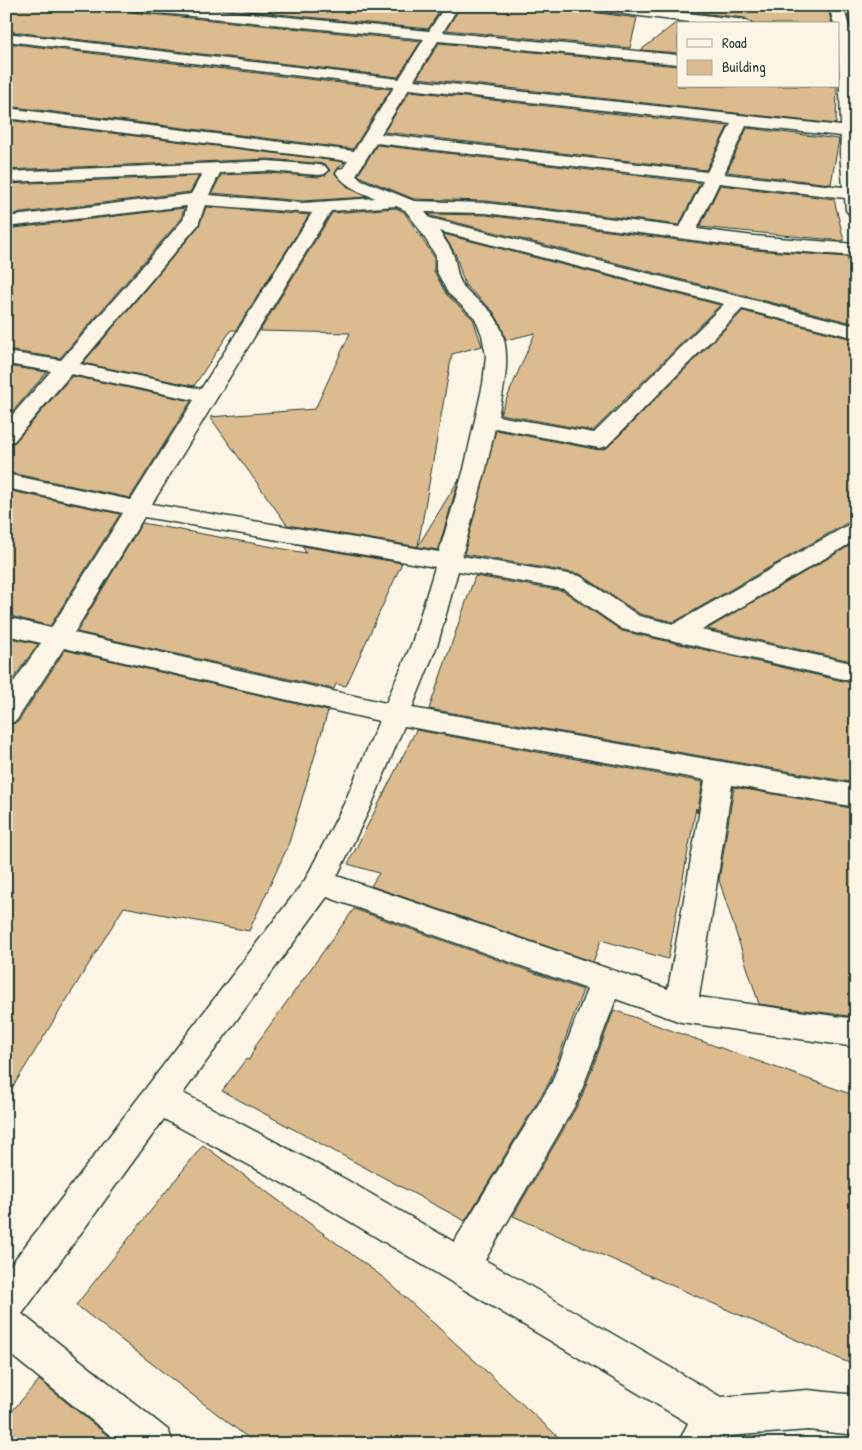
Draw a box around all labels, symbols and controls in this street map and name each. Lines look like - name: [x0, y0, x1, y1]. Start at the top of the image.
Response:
- legend: [677, 22, 840, 88]
- text: Road: [722, 32, 747, 53]
- text: Building: [722, 56, 766, 77]

